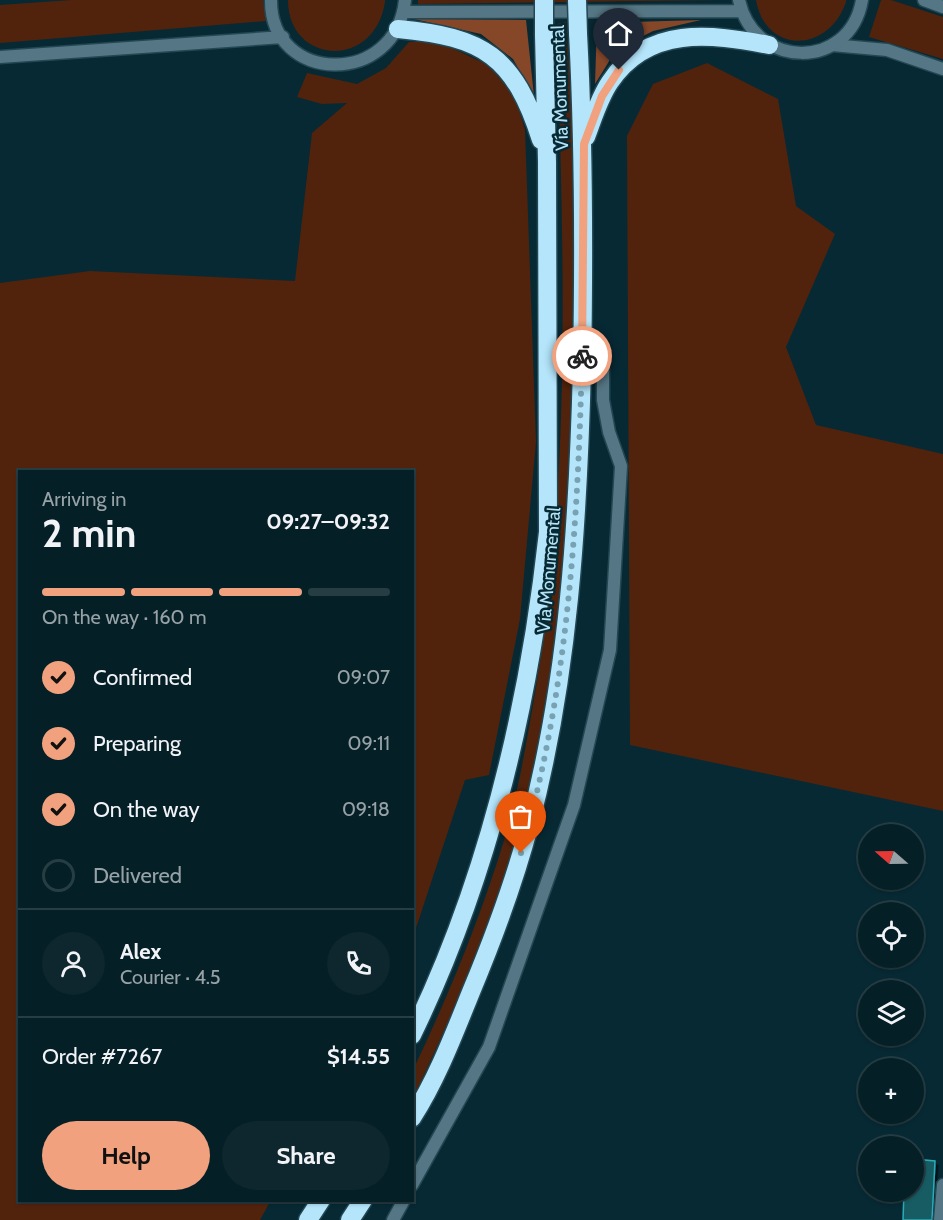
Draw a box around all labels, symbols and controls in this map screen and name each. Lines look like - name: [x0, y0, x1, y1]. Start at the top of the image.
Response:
- pin: [593, 8, 644, 70]
- icon: home: [602, 17, 635, 50]
- street label: Vía Monumental: [547, 24, 573, 151]
- courier: [552, 326, 612, 386]
- icon: bike: [566, 340, 599, 373]
- text: Arriving in: [42, 487, 126, 511]
- street label: Vía Monumental: [533, 506, 566, 634]
- text: 09:27–09:32: [266, 508, 390, 535]
- text: 2 min: [42, 509, 136, 557]
- text: On the way · 160 m: [42, 605, 207, 629]
- icon: check: [42, 661, 75, 694]
- text: Confirmed: [93, 664, 192, 691]
- text: 09:07: [337, 665, 390, 689]
- icon: check: [42, 727, 75, 760]
- text: Preparing: [93, 730, 181, 757]
- text: 09:11: [347, 731, 390, 755]
- pin: [495, 791, 546, 853]
- icon: check: [42, 793, 75, 826]
- text: On the way: [93, 796, 200, 823]
- text: 09:18: [342, 797, 390, 821]
- icon: bag: [504, 800, 537, 833]
- north arrow: [858, 824, 924, 890]
- map controls: [858, 824, 924, 1202]
- text: Delivered: [93, 862, 182, 889]
- button: locate: [858, 902, 924, 968]
- button: person: [42, 932, 105, 995]
- button: phone: [327, 932, 390, 995]
- text: Alex: [120, 938, 161, 965]
- text: Courier · 4.5: [120, 965, 221, 989]
- button: layers: [858, 980, 924, 1046]
- text: Order #7267: [42, 1043, 162, 1070]
- text: $14.55: [327, 1043, 390, 1070]
- button: +: [858, 1058, 924, 1124]
- button: Help: [42, 1121, 210, 1190]
- button: Share: [222, 1121, 390, 1190]
- button: −: [858, 1136, 924, 1202]

